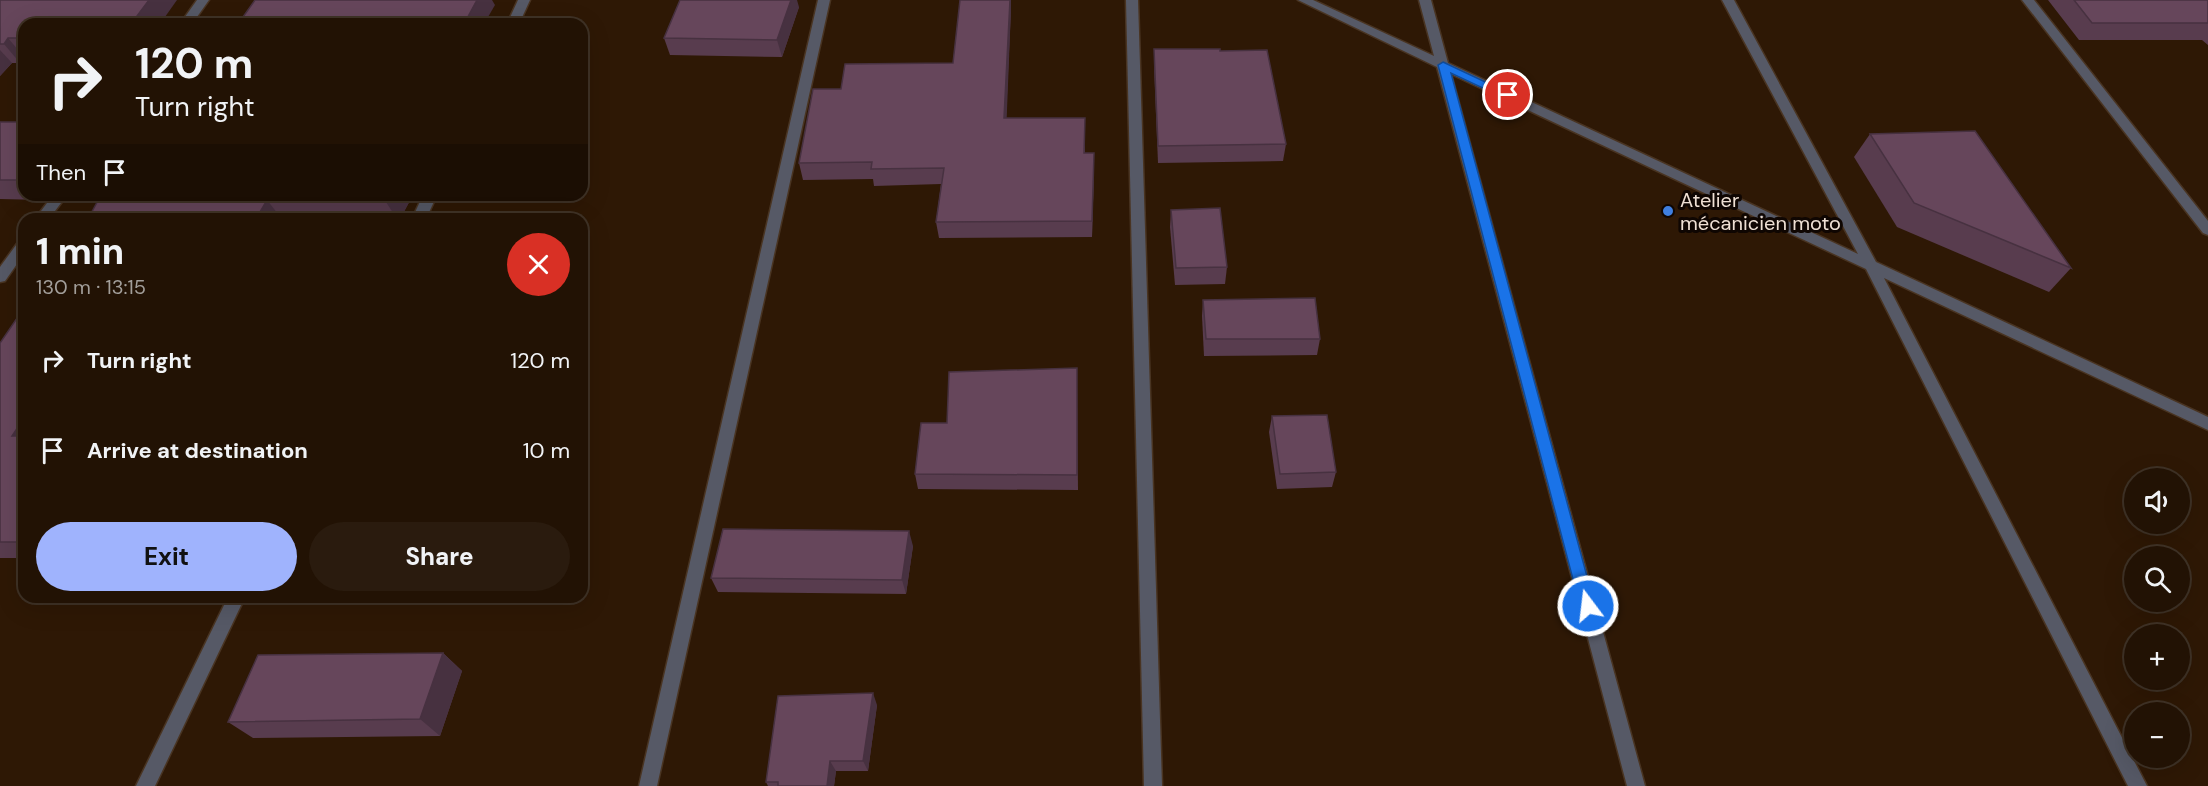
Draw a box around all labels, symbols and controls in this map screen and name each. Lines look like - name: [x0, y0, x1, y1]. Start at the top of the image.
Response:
- text: 120 m: [135, 36, 253, 91]
- icon: right: [36, 42, 114, 120]
- pin: [1482, 69, 1533, 120]
- icon: arrive: [1491, 78, 1524, 111]
- text: Turn right: [135, 89, 255, 124]
- icon: arrive: [98, 156, 131, 189]
- text: Then: [36, 158, 86, 187]
- place label: Atelier mécanicien moto: [1680, 187, 1841, 236]
- marker: Atelier mécanicien moto: [1661, 204, 1675, 218]
- text: 1 min: [36, 228, 124, 275]
- button: close: [507, 233, 570, 296]
- text: 130 m · 13:15: [36, 274, 146, 300]
- icon: right: [36, 344, 69, 377]
- text: Turn right: [87, 346, 192, 375]
- text: 120 m: [510, 346, 570, 375]
- icon: arrive: [36, 434, 69, 467]
- text: Arrive at destination: [87, 436, 308, 465]
- text: 10 m: [523, 436, 570, 465]
- map controls: [2124, 468, 2190, 768]
- button: sound: [2124, 468, 2190, 534]
- button: Exit: [36, 522, 297, 591]
- button: Share: [309, 522, 570, 591]
- button: search: [2124, 546, 2190, 612]
- position arrow: [1556, 574, 1620, 638]
- button: +: [2124, 624, 2190, 690]
- button: −: [2124, 702, 2190, 768]

